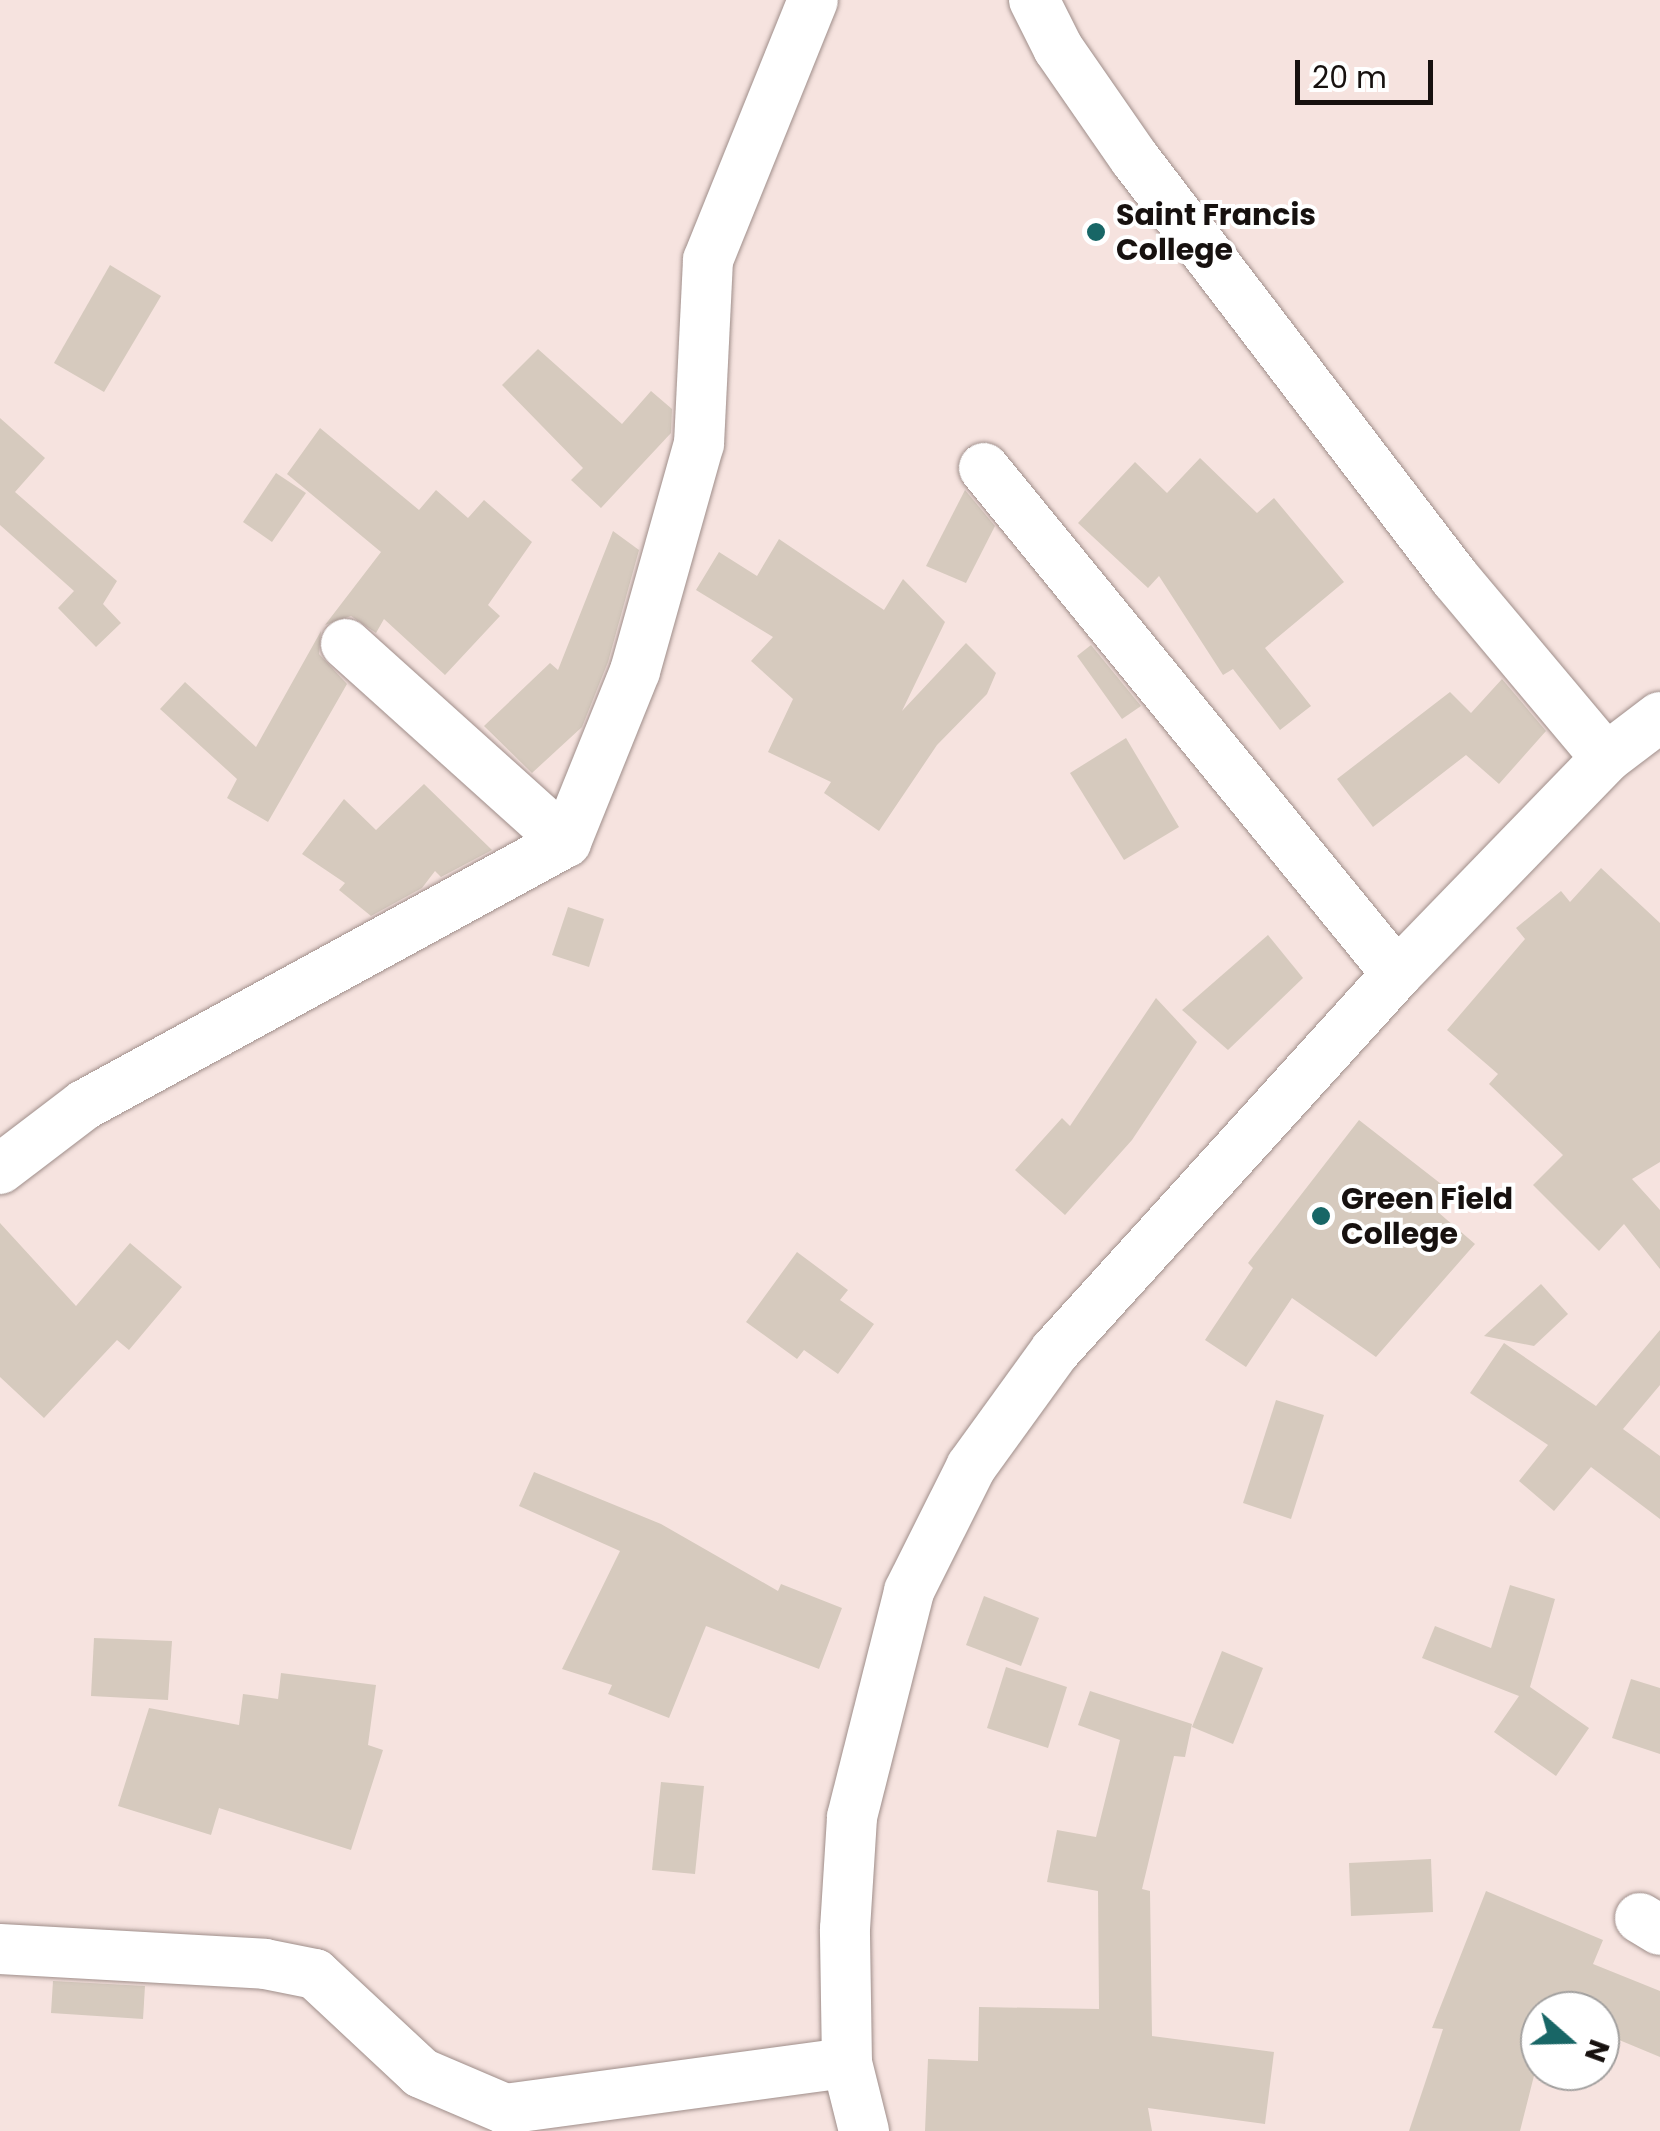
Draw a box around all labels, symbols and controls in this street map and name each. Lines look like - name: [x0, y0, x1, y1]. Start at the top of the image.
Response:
- scale bar: [1300, 40, 1438, 102]
- text: 20 m: [1312, 56, 1387, 99]
- place label: Saint Francis College: [1116, 197, 1316, 268]
- marker: Saint Francis College: [1085, 221, 1107, 243]
- place label: Green Field College: [1341, 1181, 1513, 1252]
- marker: Green Field College: [1310, 1205, 1332, 1227]
- north arrow: [1520, 1991, 1620, 2091]
- text: N: [1575, 2034, 1619, 2067]

